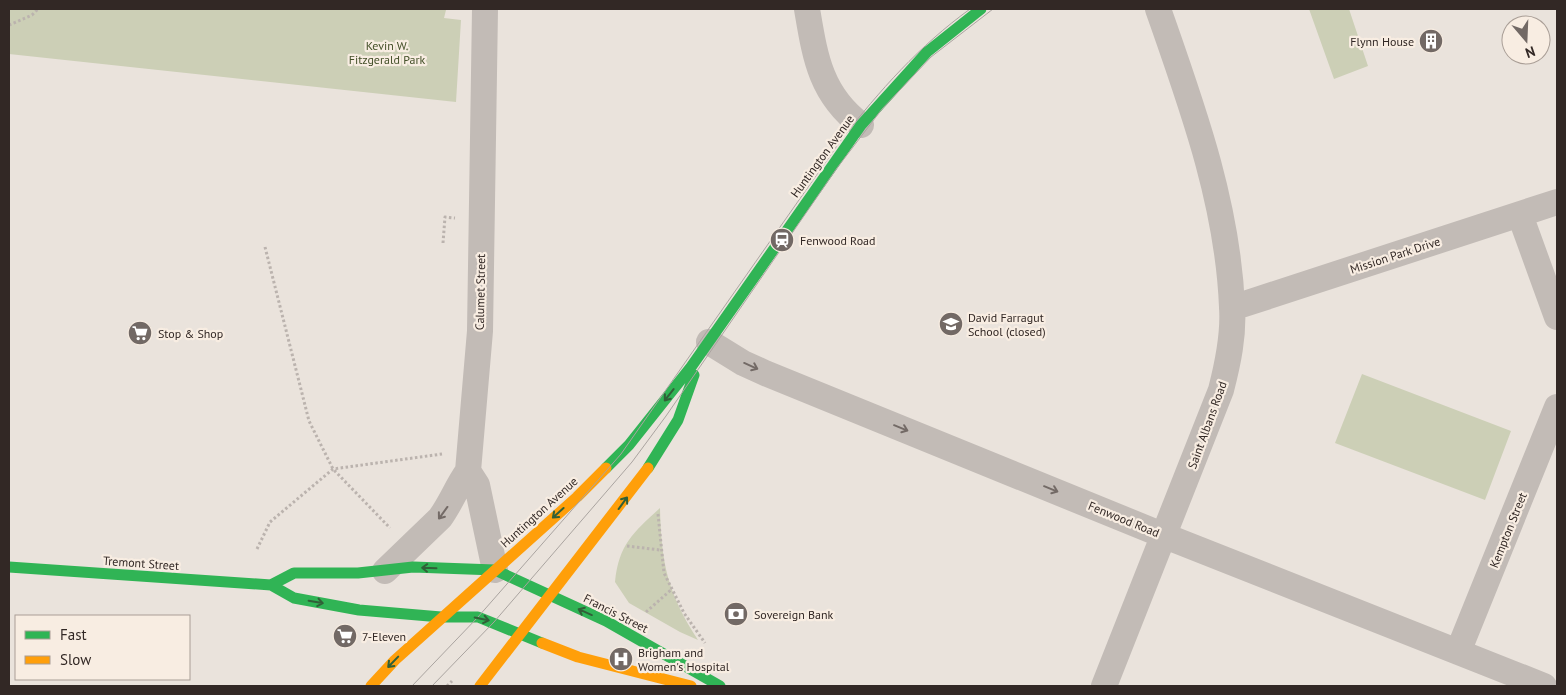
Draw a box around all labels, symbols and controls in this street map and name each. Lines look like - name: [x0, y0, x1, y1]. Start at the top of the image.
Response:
- north arrow: [1501, 15, 1551, 65]
- building icon: Flynn House: [1418, 28, 1444, 54]
- place label: Flynn House: [1350, 34, 1414, 49]
- park label: Kevin W. Fitzgerald Park: [349, 38, 425, 67]
- text: N: [1523, 42, 1538, 62]
- street label: Huntington Avenue: [787, 112, 857, 200]
- station icon: Fenwood Road: [769, 227, 795, 253]
- place label: Fenwood Road: [800, 233, 875, 248]
- street label: Mission Park Drive: [1348, 233, 1442, 277]
- street label: Calumet Street: [472, 254, 488, 330]
- place label: David Farragut School (closed): [968, 310, 1046, 339]
- school or university icon: David Farragut School (closed): [938, 311, 964, 337]
- supermarket icon: Stop & Shop: [127, 320, 153, 346]
- place label: Stop & Shop: [158, 326, 223, 341]
- one-way arrow: [743, 362, 758, 372]
- street label: Saint Albans Road: [1184, 379, 1230, 471]
- one-way arrow: [664, 388, 675, 401]
- one-way arrow: [893, 424, 908, 433]
- street label: Huntington Avenue: [497, 473, 581, 551]
- one-way arrow: [1044, 486, 1059, 495]
- street label: Kempton Street: [1486, 490, 1530, 570]
- one-way arrow: [618, 496, 628, 510]
- street label: Fenwood Road: [1086, 498, 1162, 540]
- one-way arrow: [438, 506, 448, 520]
- one-way arrow: [552, 507, 565, 519]
- street label: Tremont Street: [102, 553, 180, 573]
- one-way arrow: [421, 563, 438, 573]
- street label: Francis Street: [581, 590, 651, 636]
- one-way arrow: [308, 598, 324, 608]
- bank icon: Sovereign Bank: [723, 601, 749, 627]
- one-way arrow: [578, 607, 593, 617]
- place label: Sovereign Bank: [754, 607, 834, 622]
- legend: [15, 615, 190, 680]
- one-way arrow: [474, 615, 490, 624]
- supermarket icon: 7-Eleven: [332, 623, 358, 649]
- text: Fast: [60, 625, 87, 644]
- place label: 7-Eleven: [362, 629, 406, 644]
- place label: Brigham and Women's Hospital: [638, 645, 730, 674]
- hospital icon: Brigham and Women's Hospital: [608, 646, 634, 672]
- text: Slow: [60, 650, 91, 669]
- one-way arrow: [387, 656, 399, 669]

